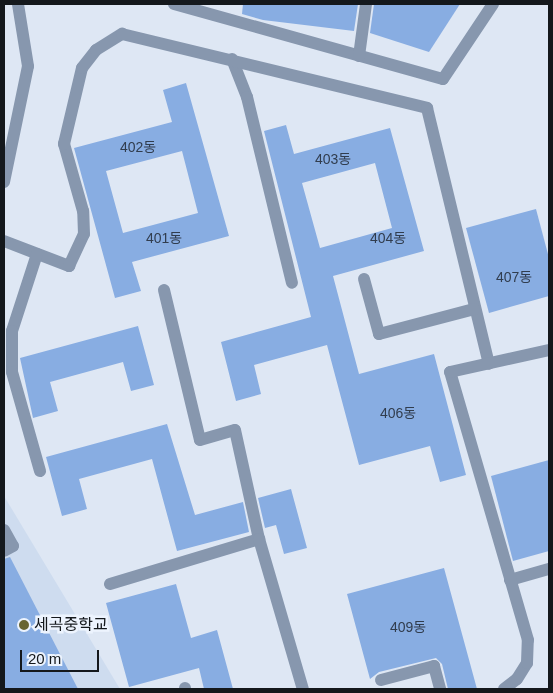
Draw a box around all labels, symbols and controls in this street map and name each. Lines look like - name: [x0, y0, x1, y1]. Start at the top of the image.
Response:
- house number: 402동: [120, 139, 156, 155]
- house number: 403동: [315, 151, 351, 167]
- house number: 401동: [146, 230, 182, 246]
- house number: 404동: [370, 230, 406, 246]
- house number: 407동: [496, 269, 532, 285]
- house number: 406동: [380, 405, 416, 421]
- place label: 세곡중학교: [34, 615, 108, 635]
- marker: 세곡중학교: [18, 619, 30, 631]
- house number: 409동: [390, 619, 426, 635]
- scale bar: [22, 640, 101, 672]
- text: 20 m: [28, 650, 61, 667]

